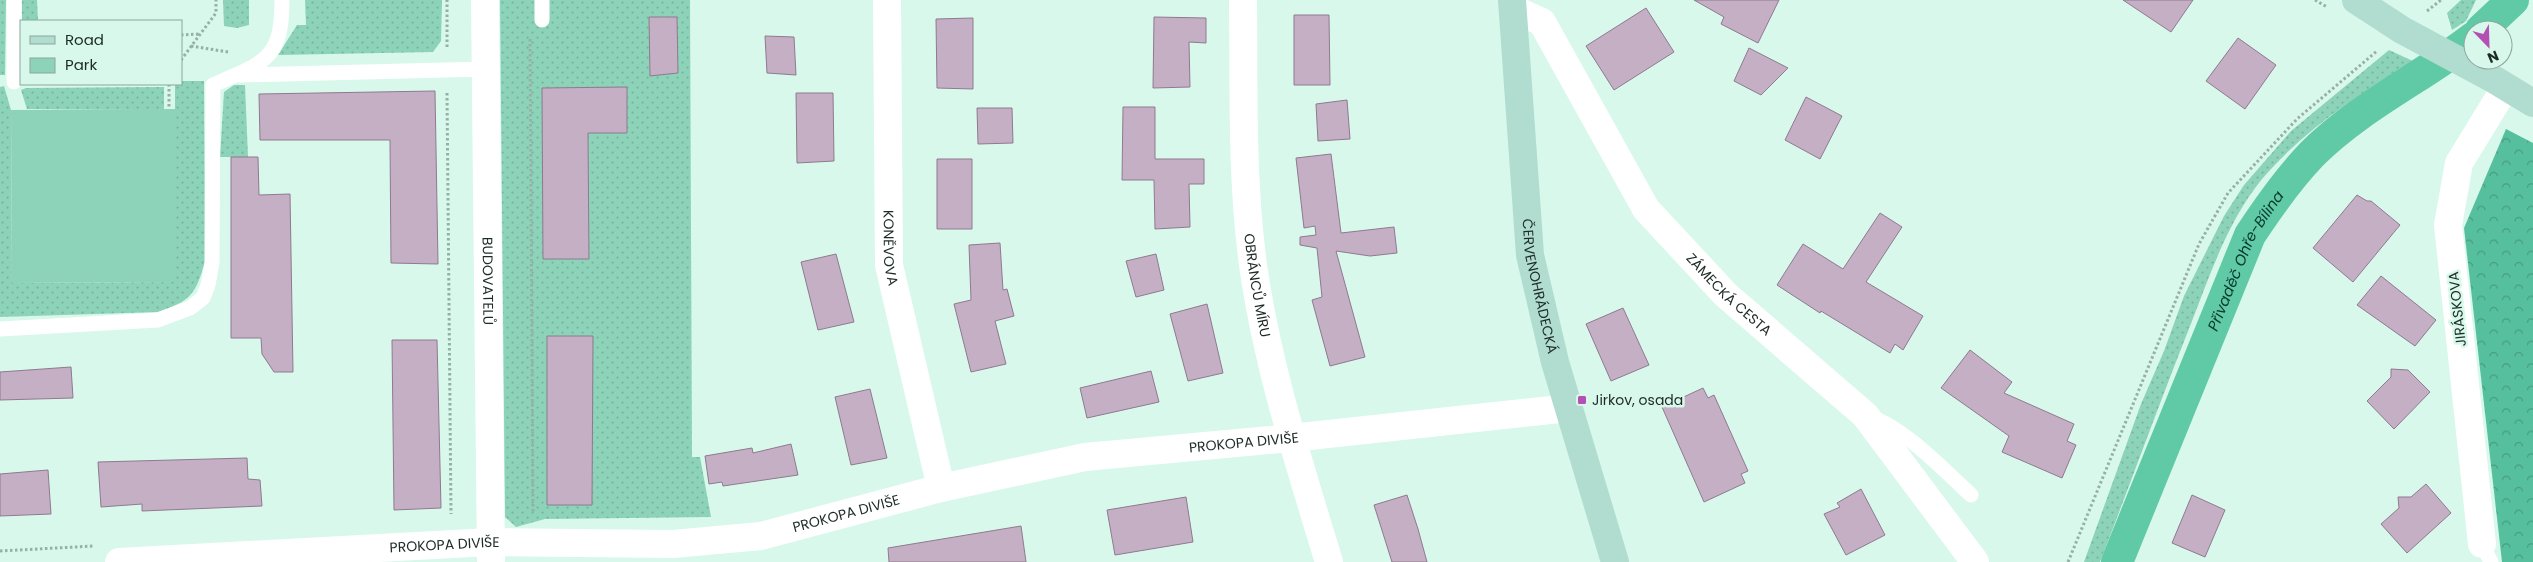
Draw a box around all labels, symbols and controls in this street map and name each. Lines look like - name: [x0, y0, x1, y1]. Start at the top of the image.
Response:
- legend: [20, 20, 182, 85]
- north arrow: [2463, 20, 2513, 70]
- text: Road: [65, 29, 104, 50]
- text: N: [2484, 46, 2502, 68]
- text: Park: [65, 54, 97, 75]
- water label: Přivaděč Ohře-Bílina: [2202, 186, 2288, 334]
- street label: KONĚVOVA: [879, 210, 903, 288]
- street label: ČERVENOHRÁDECKÁ: [1517, 218, 1563, 356]
- street label: OBRÁNCŮ MÍRU: [1239, 232, 1276, 339]
- street label: BUDOVATELŮ: [478, 237, 498, 325]
- street label: ZÁMECKÁ CESTA: [1682, 249, 1776, 340]
- street label: JIRÁSKOVA: [2443, 270, 2471, 348]
- place label: Jirkov, osada: [1592, 390, 1683, 410]
- marker: Jirkov, osada: [1576, 394, 1588, 406]
- street label: PROKOPA DIVIŠE: [1188, 427, 1300, 457]
- street label: PROKOPA DIVIŠE: [790, 489, 902, 537]
- street label: PROKOPA DIVIŠE: [389, 532, 500, 557]

